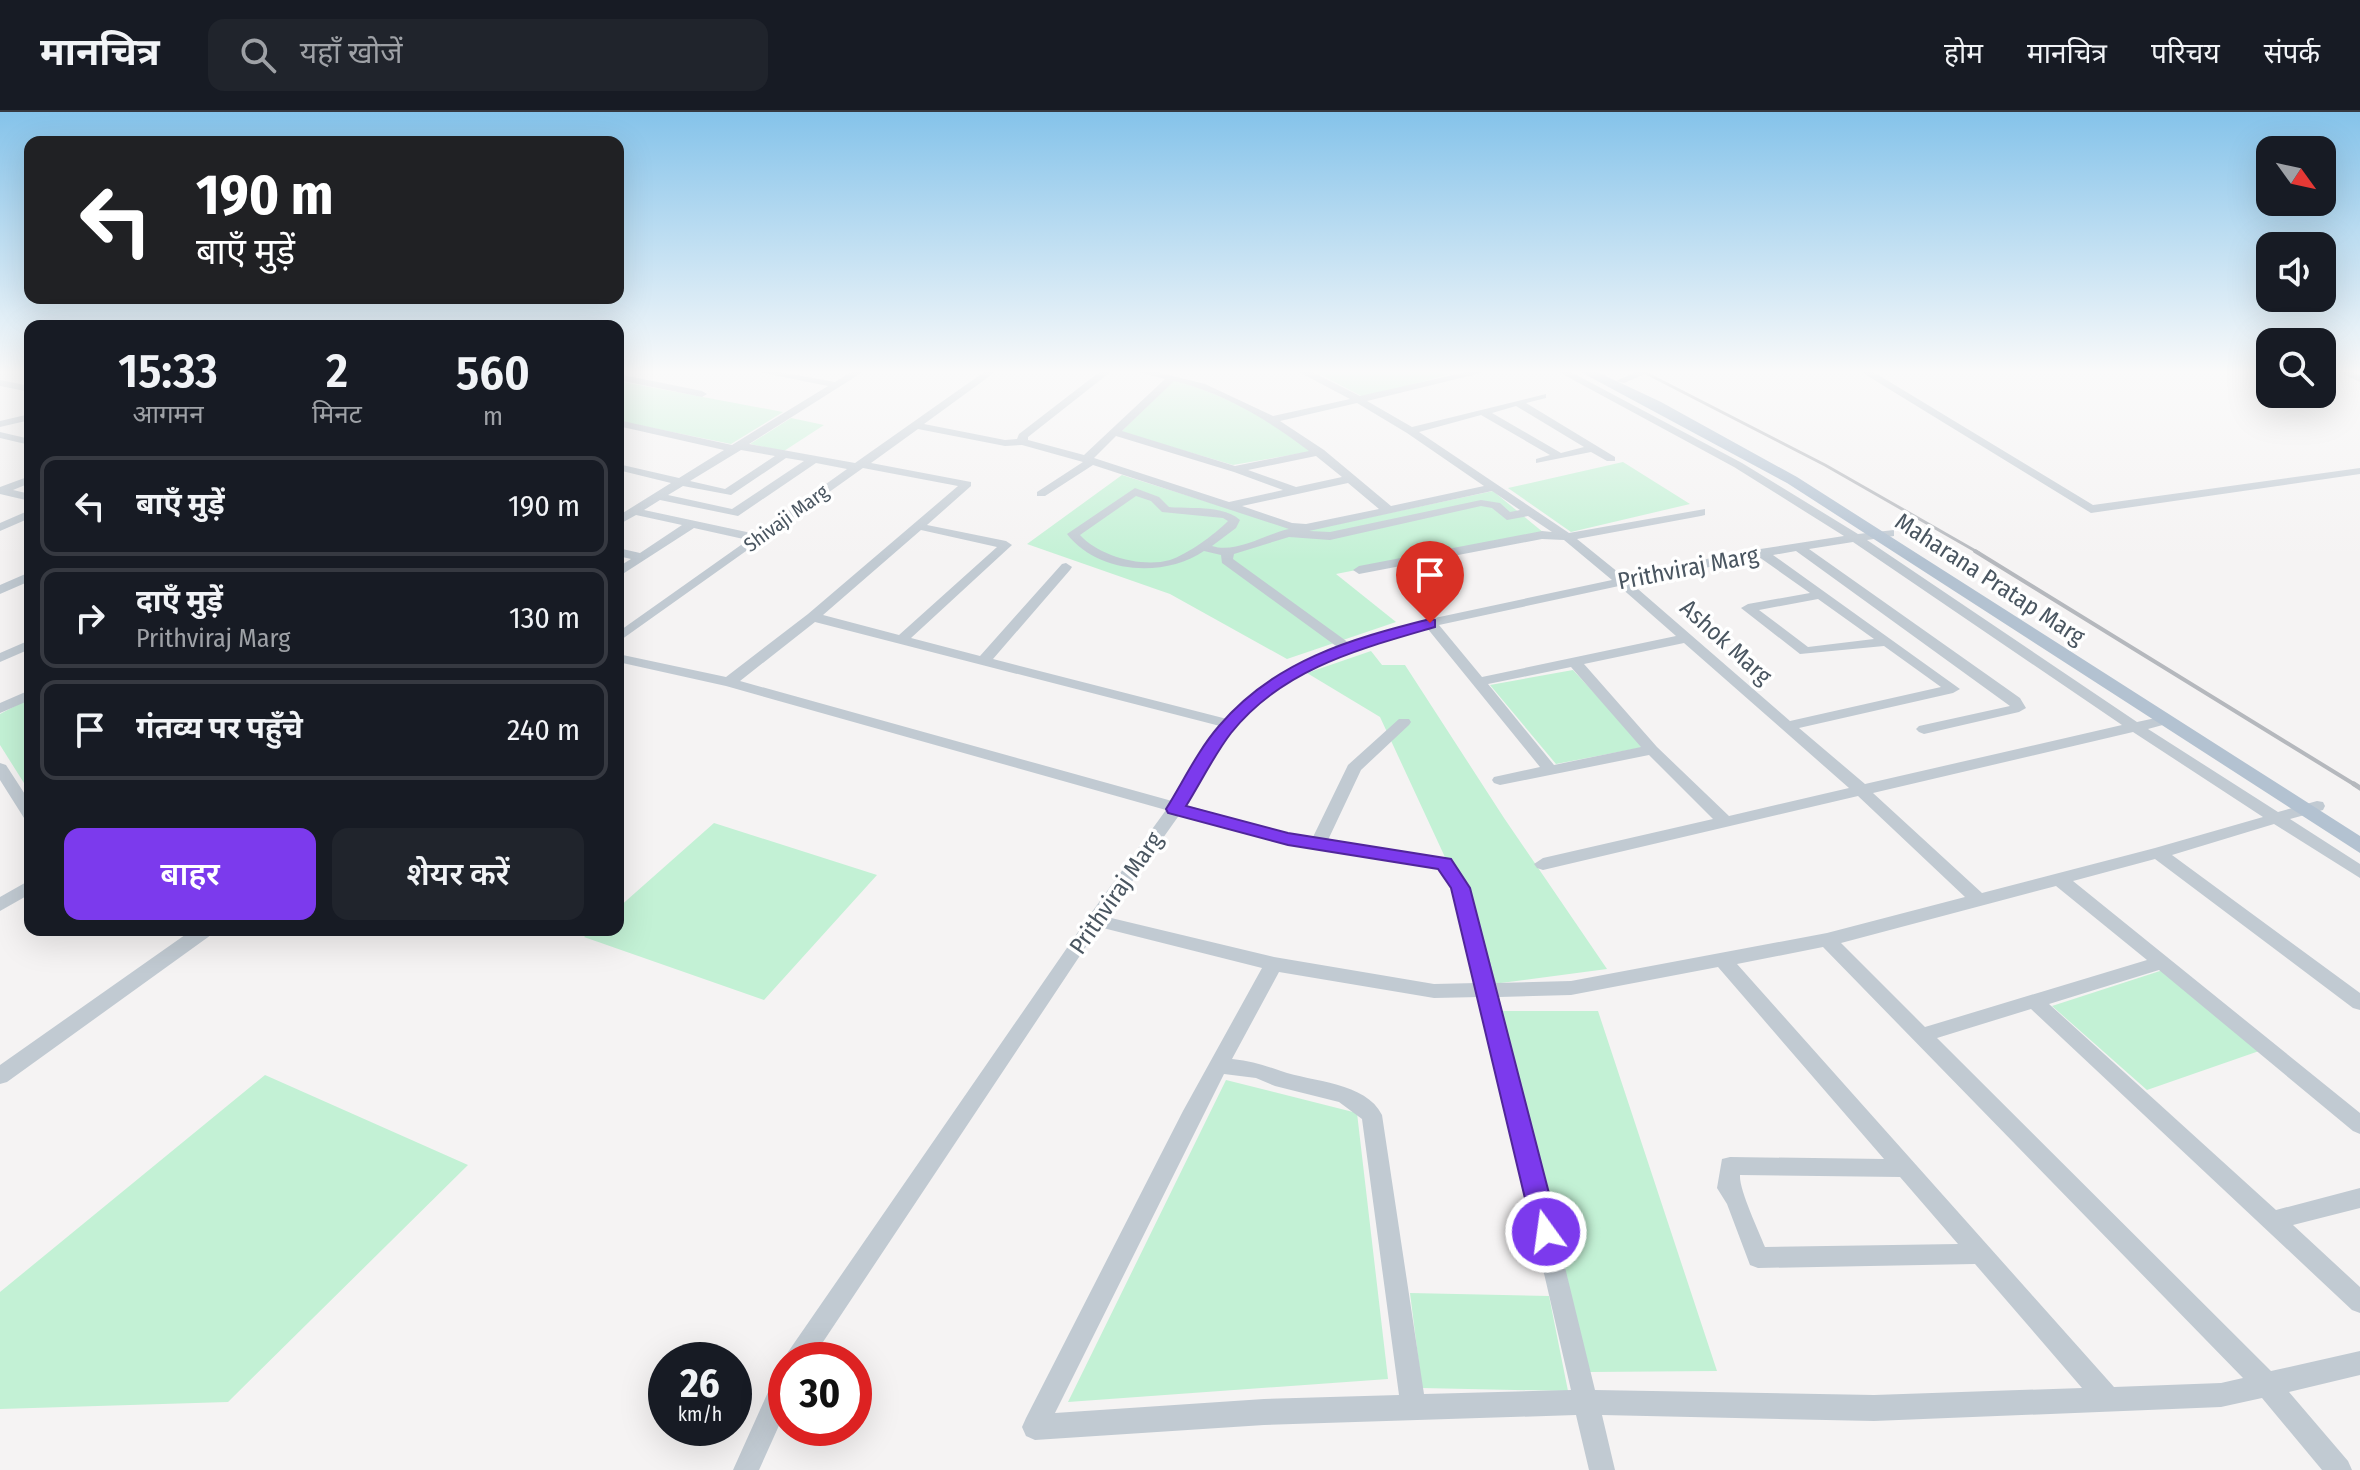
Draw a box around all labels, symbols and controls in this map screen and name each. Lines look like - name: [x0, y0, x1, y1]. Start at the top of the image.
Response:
- search box: [208, 19, 768, 91]
- text: मानचित्र: [40, 29, 160, 75]
- icon: search: [236, 33, 280, 77]
- text: यहाँ खोजें: [300, 35, 403, 71]
- text: होम: [1944, 37, 1983, 70]
- text: मानचित्र: [2027, 37, 2107, 70]
- text: परिचय: [2151, 37, 2220, 70]
- text: संपर्क: [2264, 37, 2320, 70]
- north arrow: [2256, 136, 2336, 216]
- map controls: [2256, 136, 2336, 408]
- text: 190 m: [196, 162, 334, 229]
- icon: left: [64, 168, 168, 272]
- text: बाएँ मुड़ें: [196, 230, 295, 274]
- button: sound: [2256, 232, 2336, 312]
- button: search: [2256, 328, 2336, 408]
- text: 15:33: [118, 342, 218, 400]
- text: 2: [326, 342, 348, 400]
- text: 560: [456, 344, 530, 402]
- text: आगमन: [132, 399, 204, 430]
- text: मिनट: [312, 399, 362, 430]
- text: m: [483, 401, 503, 432]
- street label: Shivaji Marg: [739, 479, 833, 557]
- icon: left: [68, 484, 112, 528]
- text: बाएँ मुड़ें: [136, 486, 225, 522]
- text: 190 m: [508, 488, 580, 524]
- street label: Maharana Pratap Marg: [1890, 507, 2091, 651]
- pin: [1396, 541, 1464, 623]
- street label: Prithviraj Marg: [1615, 541, 1761, 595]
- icon: arrive: [1408, 553, 1452, 597]
- text: दाएँ मुड़ें: [136, 583, 223, 619]
- street label: Ashok Marg: [1675, 594, 1778, 691]
- icon: right: [68, 596, 112, 640]
- text: 130 m: [509, 600, 580, 636]
- text: Prithviraj Marg: [136, 623, 290, 654]
- icon: arrive: [68, 708, 112, 752]
- text: गंतव्य पर पहुँचे: [136, 710, 303, 746]
- text: 240 m: [507, 712, 580, 748]
- street label: Prithviraj Marg: [1064, 826, 1169, 959]
- button: बाहर: [64, 828, 316, 920]
- button: शेयर करें: [332, 828, 584, 920]
- position arrow: [1504, 1190, 1588, 1274]
- speed limit sign: 30: [768, 1342, 872, 1446]
- text: 26: [680, 1360, 720, 1408]
- text: km/h: [678, 1402, 722, 1426]

